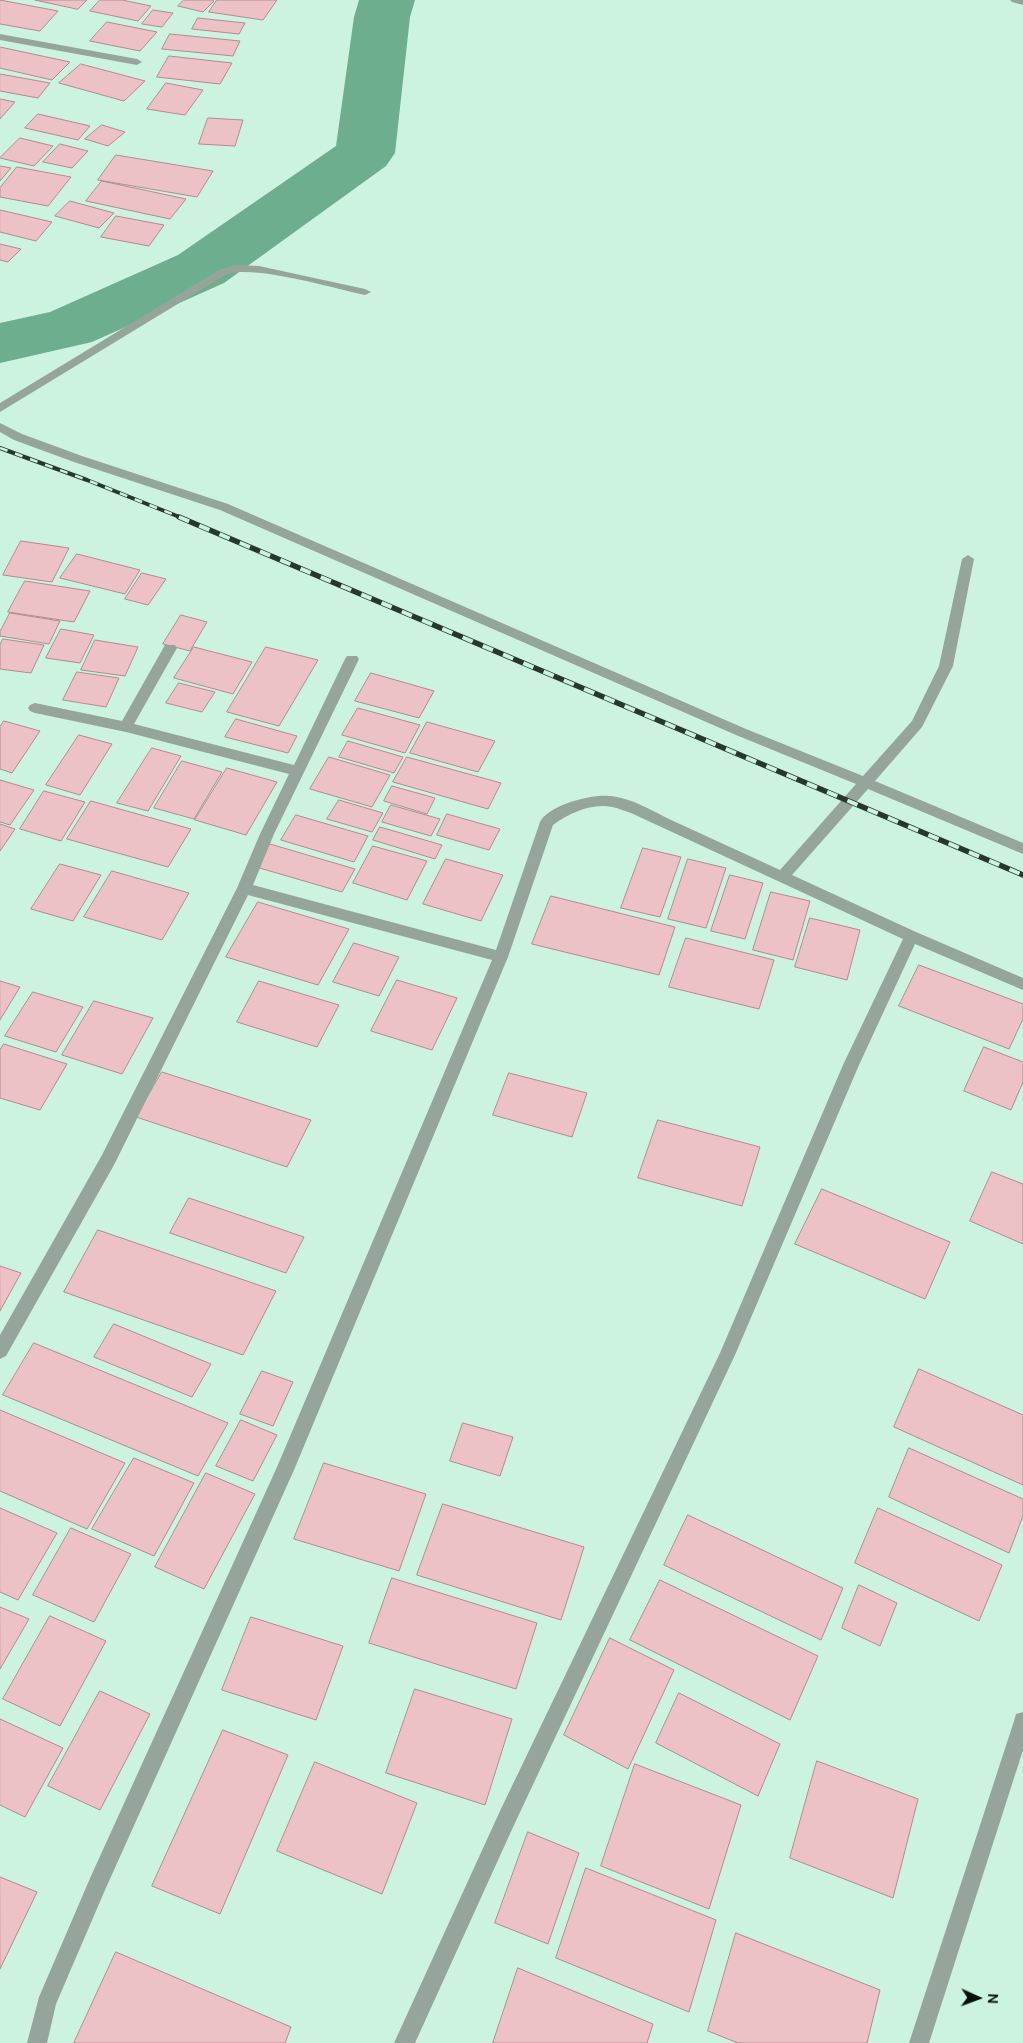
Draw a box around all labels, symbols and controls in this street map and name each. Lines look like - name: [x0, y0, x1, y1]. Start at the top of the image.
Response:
- north arrow: [953, 1973, 1003, 2023]
- text: N: [984, 1993, 1002, 2004]

